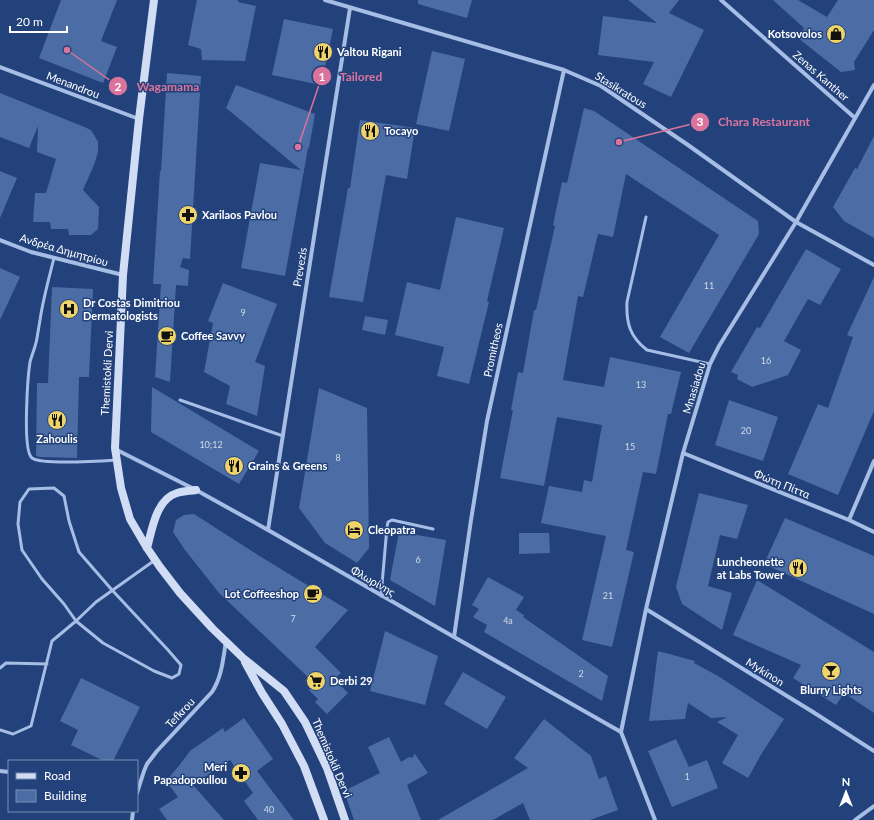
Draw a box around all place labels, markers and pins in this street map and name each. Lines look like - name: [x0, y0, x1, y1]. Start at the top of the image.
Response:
- shop icon: Kotsovolos: [825, 23, 847, 45]
- place label: Kotsovolos: [768, 27, 822, 40]
- restaurant icon: Valtou Rigani: [312, 41, 334, 63]
- place label: Valtou Rigani: [336, 45, 402, 58]
- callout: Tailored: [312, 64, 391, 88]
- callout: Wagamama: [108, 74, 207, 98]
- callout: Chara Restaurant: [690, 110, 818, 134]
- restaurant icon: Tocayo: [359, 120, 381, 142]
- place label: Tocayo: [384, 124, 418, 137]
- pharmacy icon: Xarilaos Pavlou: [177, 204, 199, 226]
- place label: Xarilaos Pavlou: [202, 208, 277, 221]
- place label: Dr Costas Dimitriou Dermatologists: [83, 296, 180, 322]
- hospital icon: Dr Costas Dimitriou Dermatologists: [58, 298, 80, 320]
- cafe icon: Coffee Savvy: [156, 325, 178, 347]
- place label: Coffee Savvy: [181, 329, 245, 342]
- restaurant icon: Zahoulis: [46, 409, 68, 431]
- place label: Zahoulis: [36, 432, 78, 445]
- restaurant icon: Grains & Greens: [223, 455, 245, 477]
- place label: Grains & Greens: [248, 459, 327, 472]
- hotel icon: Cleopatra: [343, 519, 365, 541]
- place label: Cleopatra: [368, 523, 416, 536]
- place label: Luncheonette at Labs Tower: [717, 555, 785, 581]
- restaurant icon: Luncheonette at Labs Tower: [787, 557, 809, 579]
- cafe icon: Lot Coffeeshop: [302, 583, 324, 605]
- place label: Lot Coffeeshop: [225, 587, 299, 600]
- bar icon: Blurry Lights: [820, 660, 842, 682]
- supermarket icon: Derbi 29: [305, 670, 327, 692]
- place label: Derbi 29: [330, 674, 373, 687]
- place label: Blurry Lights: [800, 683, 862, 696]
- place label: Meri Papadopoullou: [154, 760, 227, 786]
- pharmacy icon: Meri Papadopoullou: [230, 762, 252, 784]

